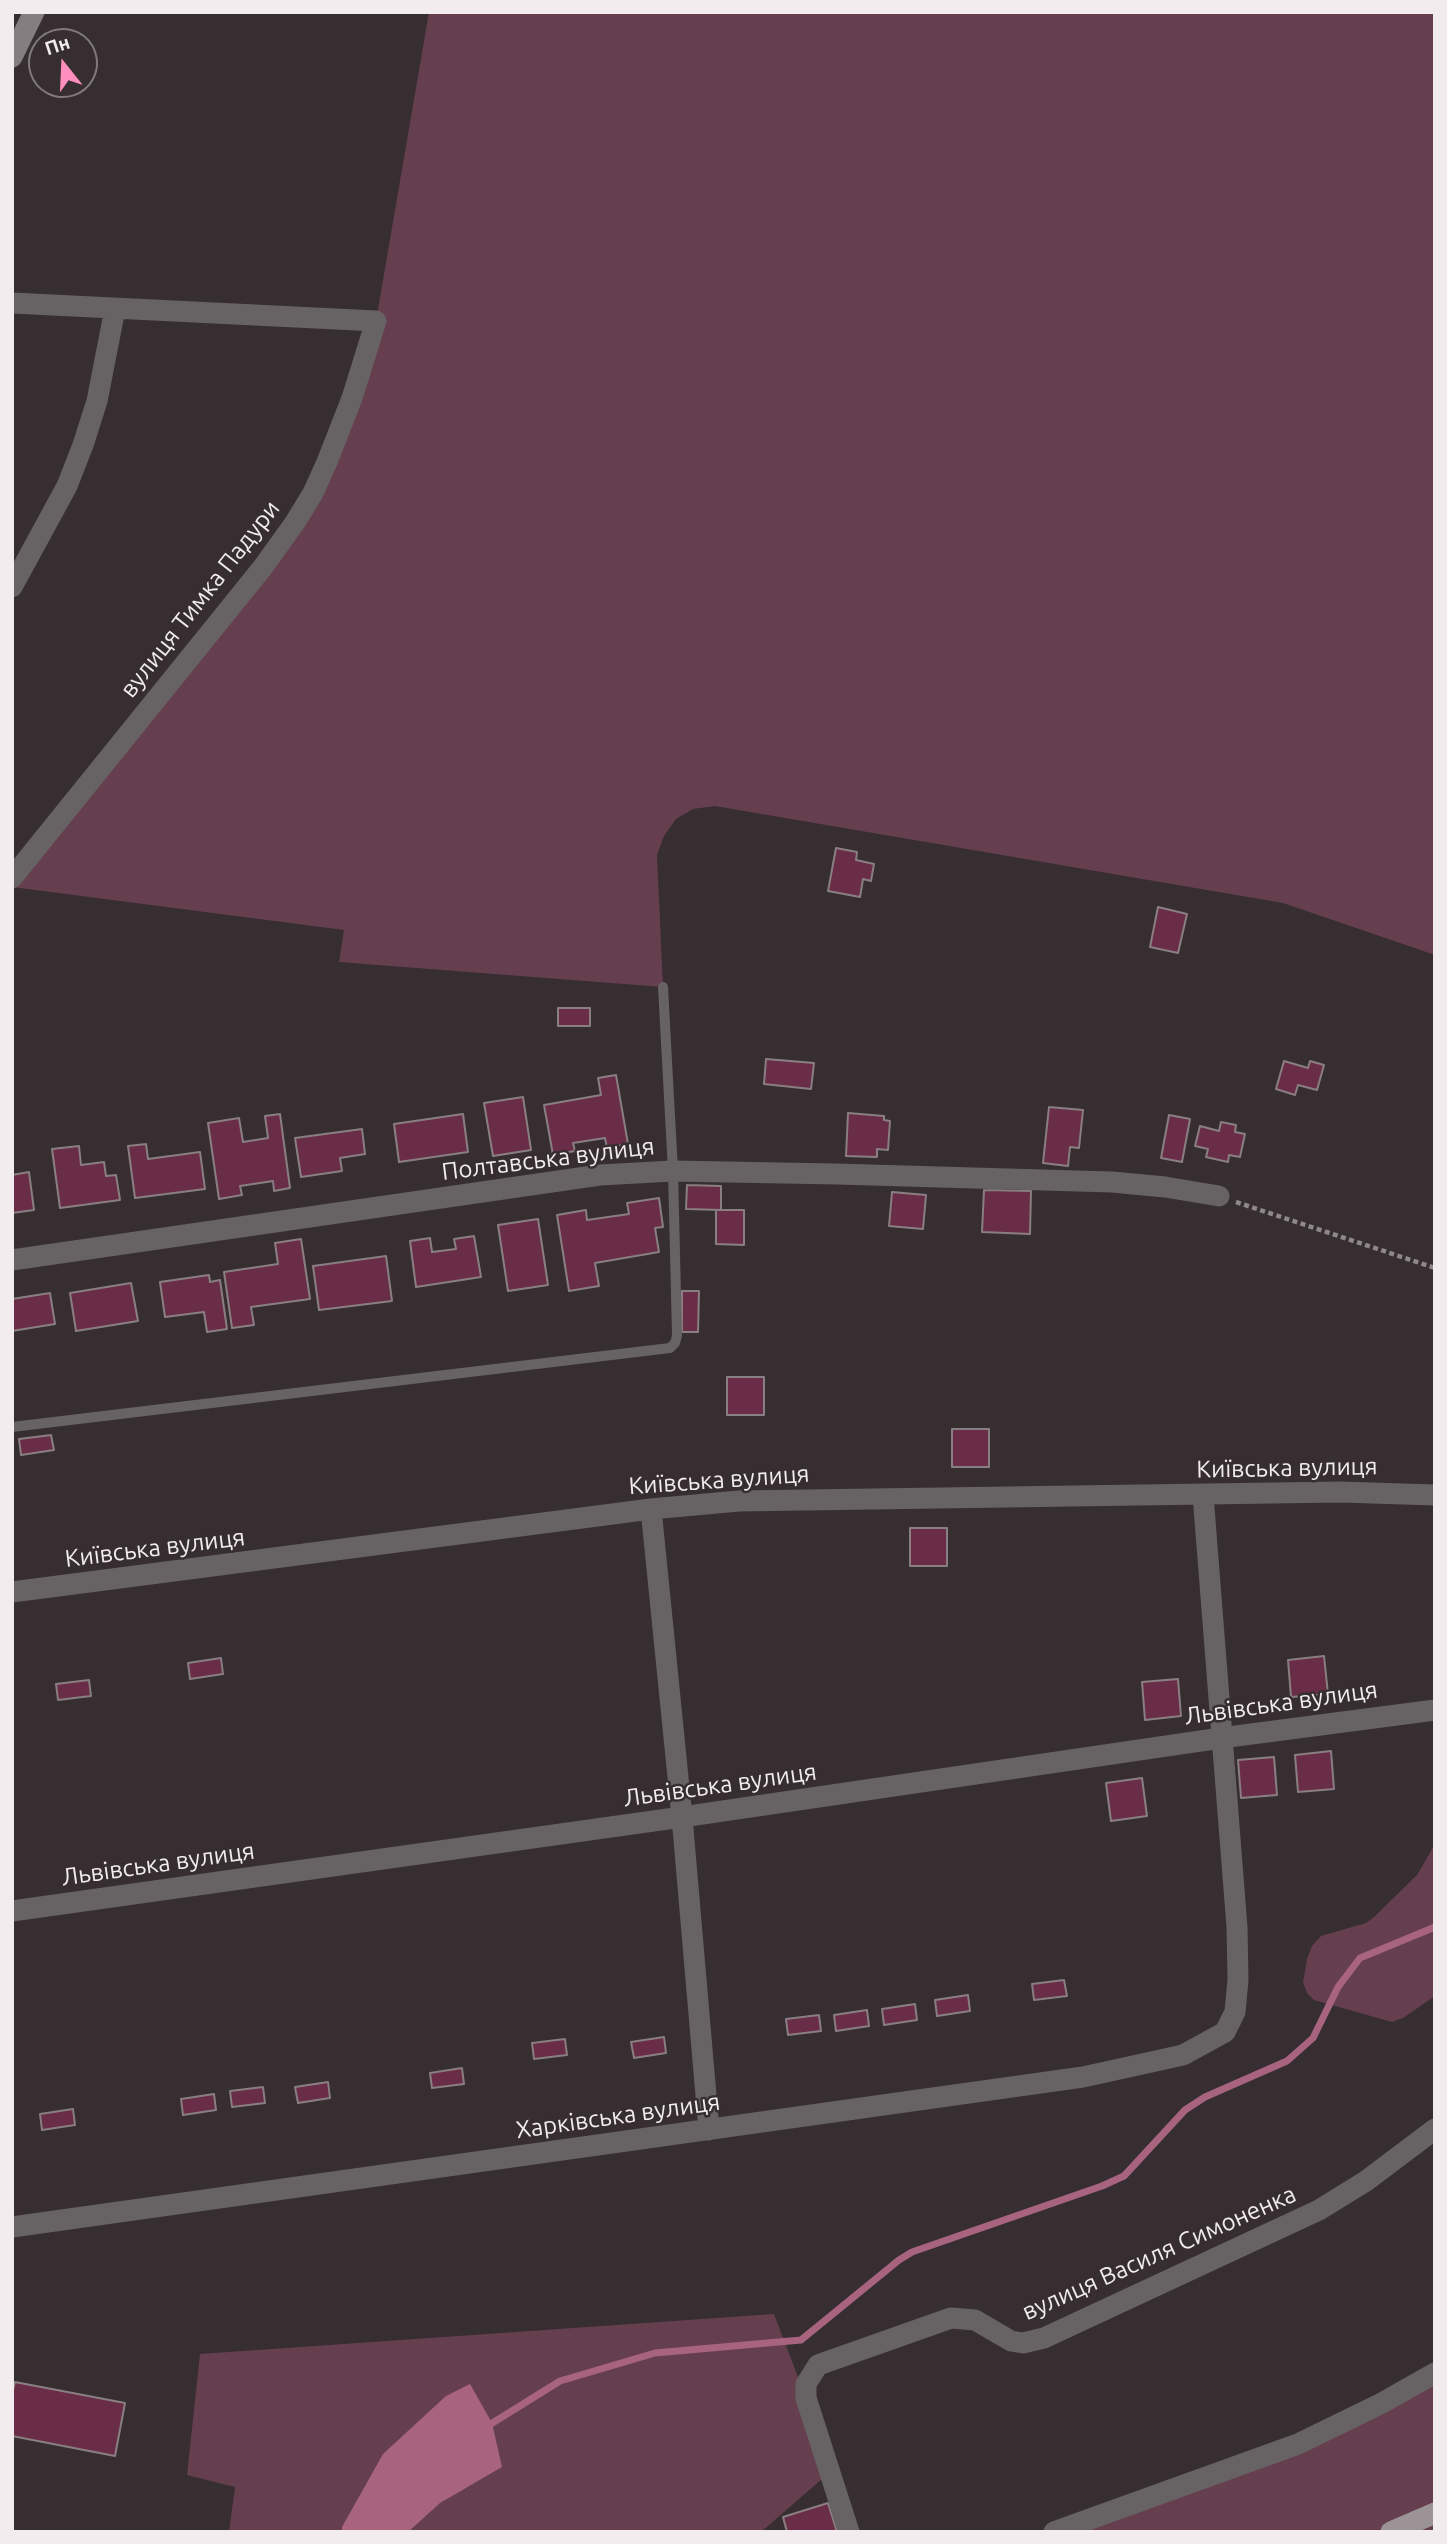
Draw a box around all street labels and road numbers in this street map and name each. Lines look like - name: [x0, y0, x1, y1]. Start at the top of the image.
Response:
- street label: вулиця Тимка Падури: [114, 495, 286, 703]
- street label: Полтавська вулиця: [440, 1132, 656, 1186]
- street label: Київська вулиця: [1196, 1452, 1378, 1484]
- street label: Київська вулиця: [628, 1459, 810, 1501]
- street label: Київська вулиця: [63, 1523, 247, 1573]
- street label: Львівська вулиця: [1183, 1675, 1379, 1731]
- street label: Львівська вулиця: [622, 1757, 818, 1813]
- street label: Львівська вулиця: [60, 1836, 256, 1892]
- street label: Харківська вулиця: [514, 2087, 722, 2145]
- street label: вулиця Василя Симоненка: [1018, 2179, 1300, 2327]

